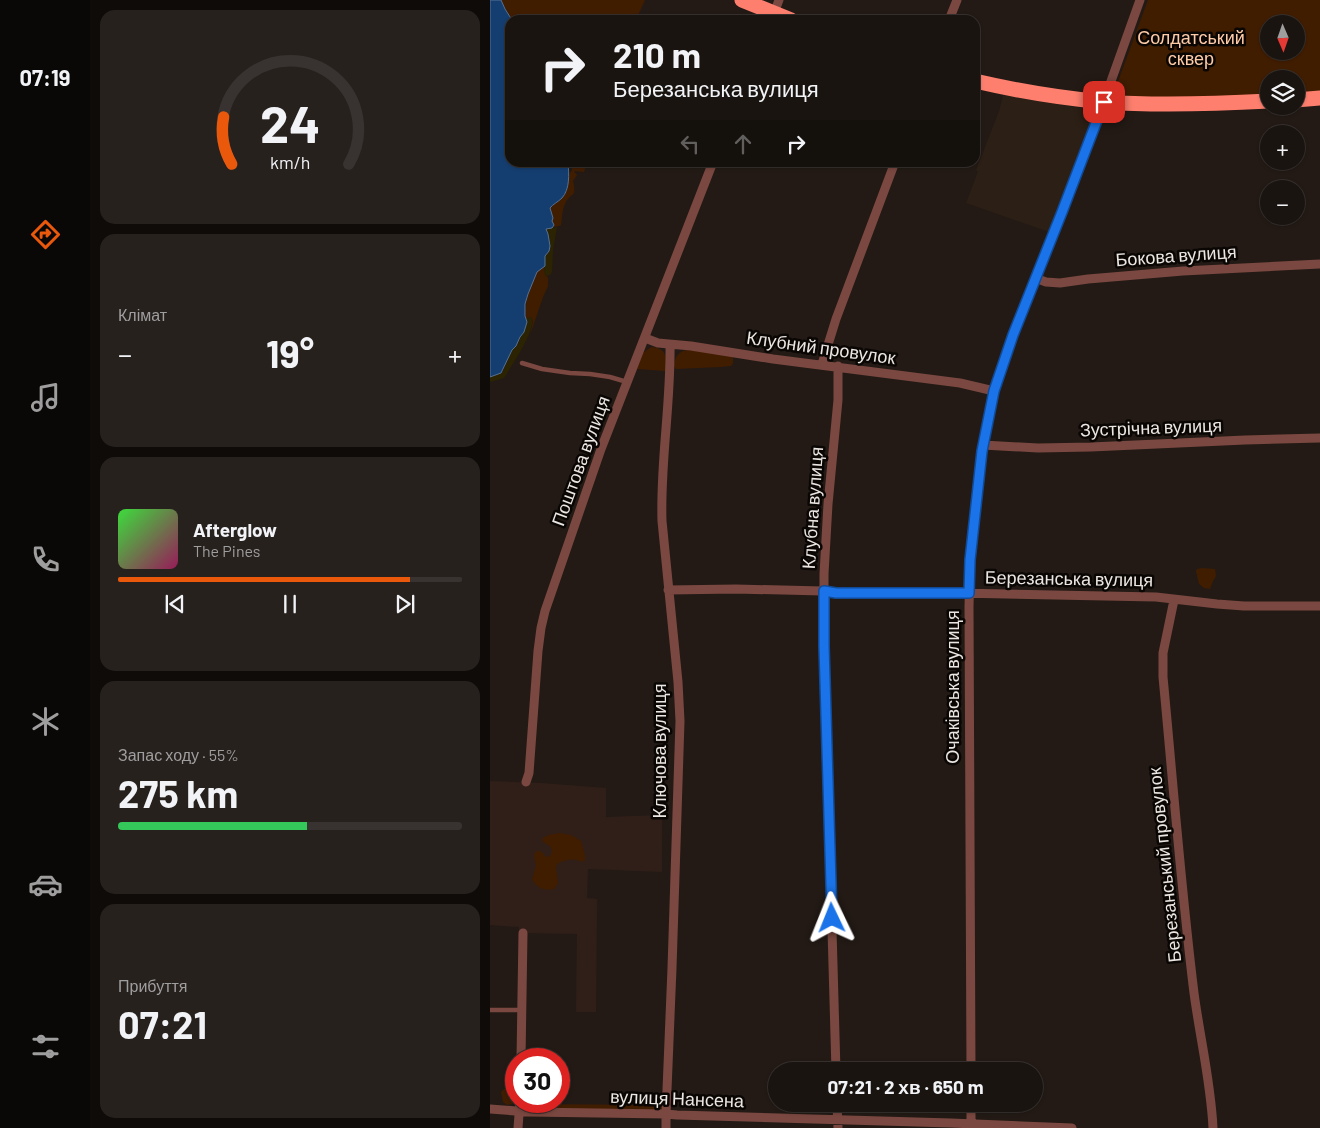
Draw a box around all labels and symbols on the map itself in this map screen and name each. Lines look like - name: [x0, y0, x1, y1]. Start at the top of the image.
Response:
- north arrow: [1260, 15, 1305, 60]
- park label: Солдатський сквер: [1137, 26, 1245, 69]
- pin: [1083, 81, 1125, 123]
- street label: Бокова вулиця: [1115, 240, 1237, 270]
- street label: Клубний провулок: [745, 326, 897, 368]
- street label: Поштова вулиця: [546, 393, 614, 529]
- street label: Зустрічна вулиця: [1079, 414, 1222, 440]
- street label: Клубна вулиця: [797, 446, 827, 570]
- street label: Березанська вулиця: [985, 566, 1153, 590]
- street label: Очаківська вулиця: [941, 610, 963, 764]
- street label: Ключова вулиця: [648, 684, 670, 818]
- street label: Березанський провулок: [1143, 766, 1185, 964]
- position arrow: [805, 891, 857, 943]
- speed limit sign: 30: [505, 1048, 570, 1113]
- street label: вулиця Нансена: [610, 1085, 745, 1111]

